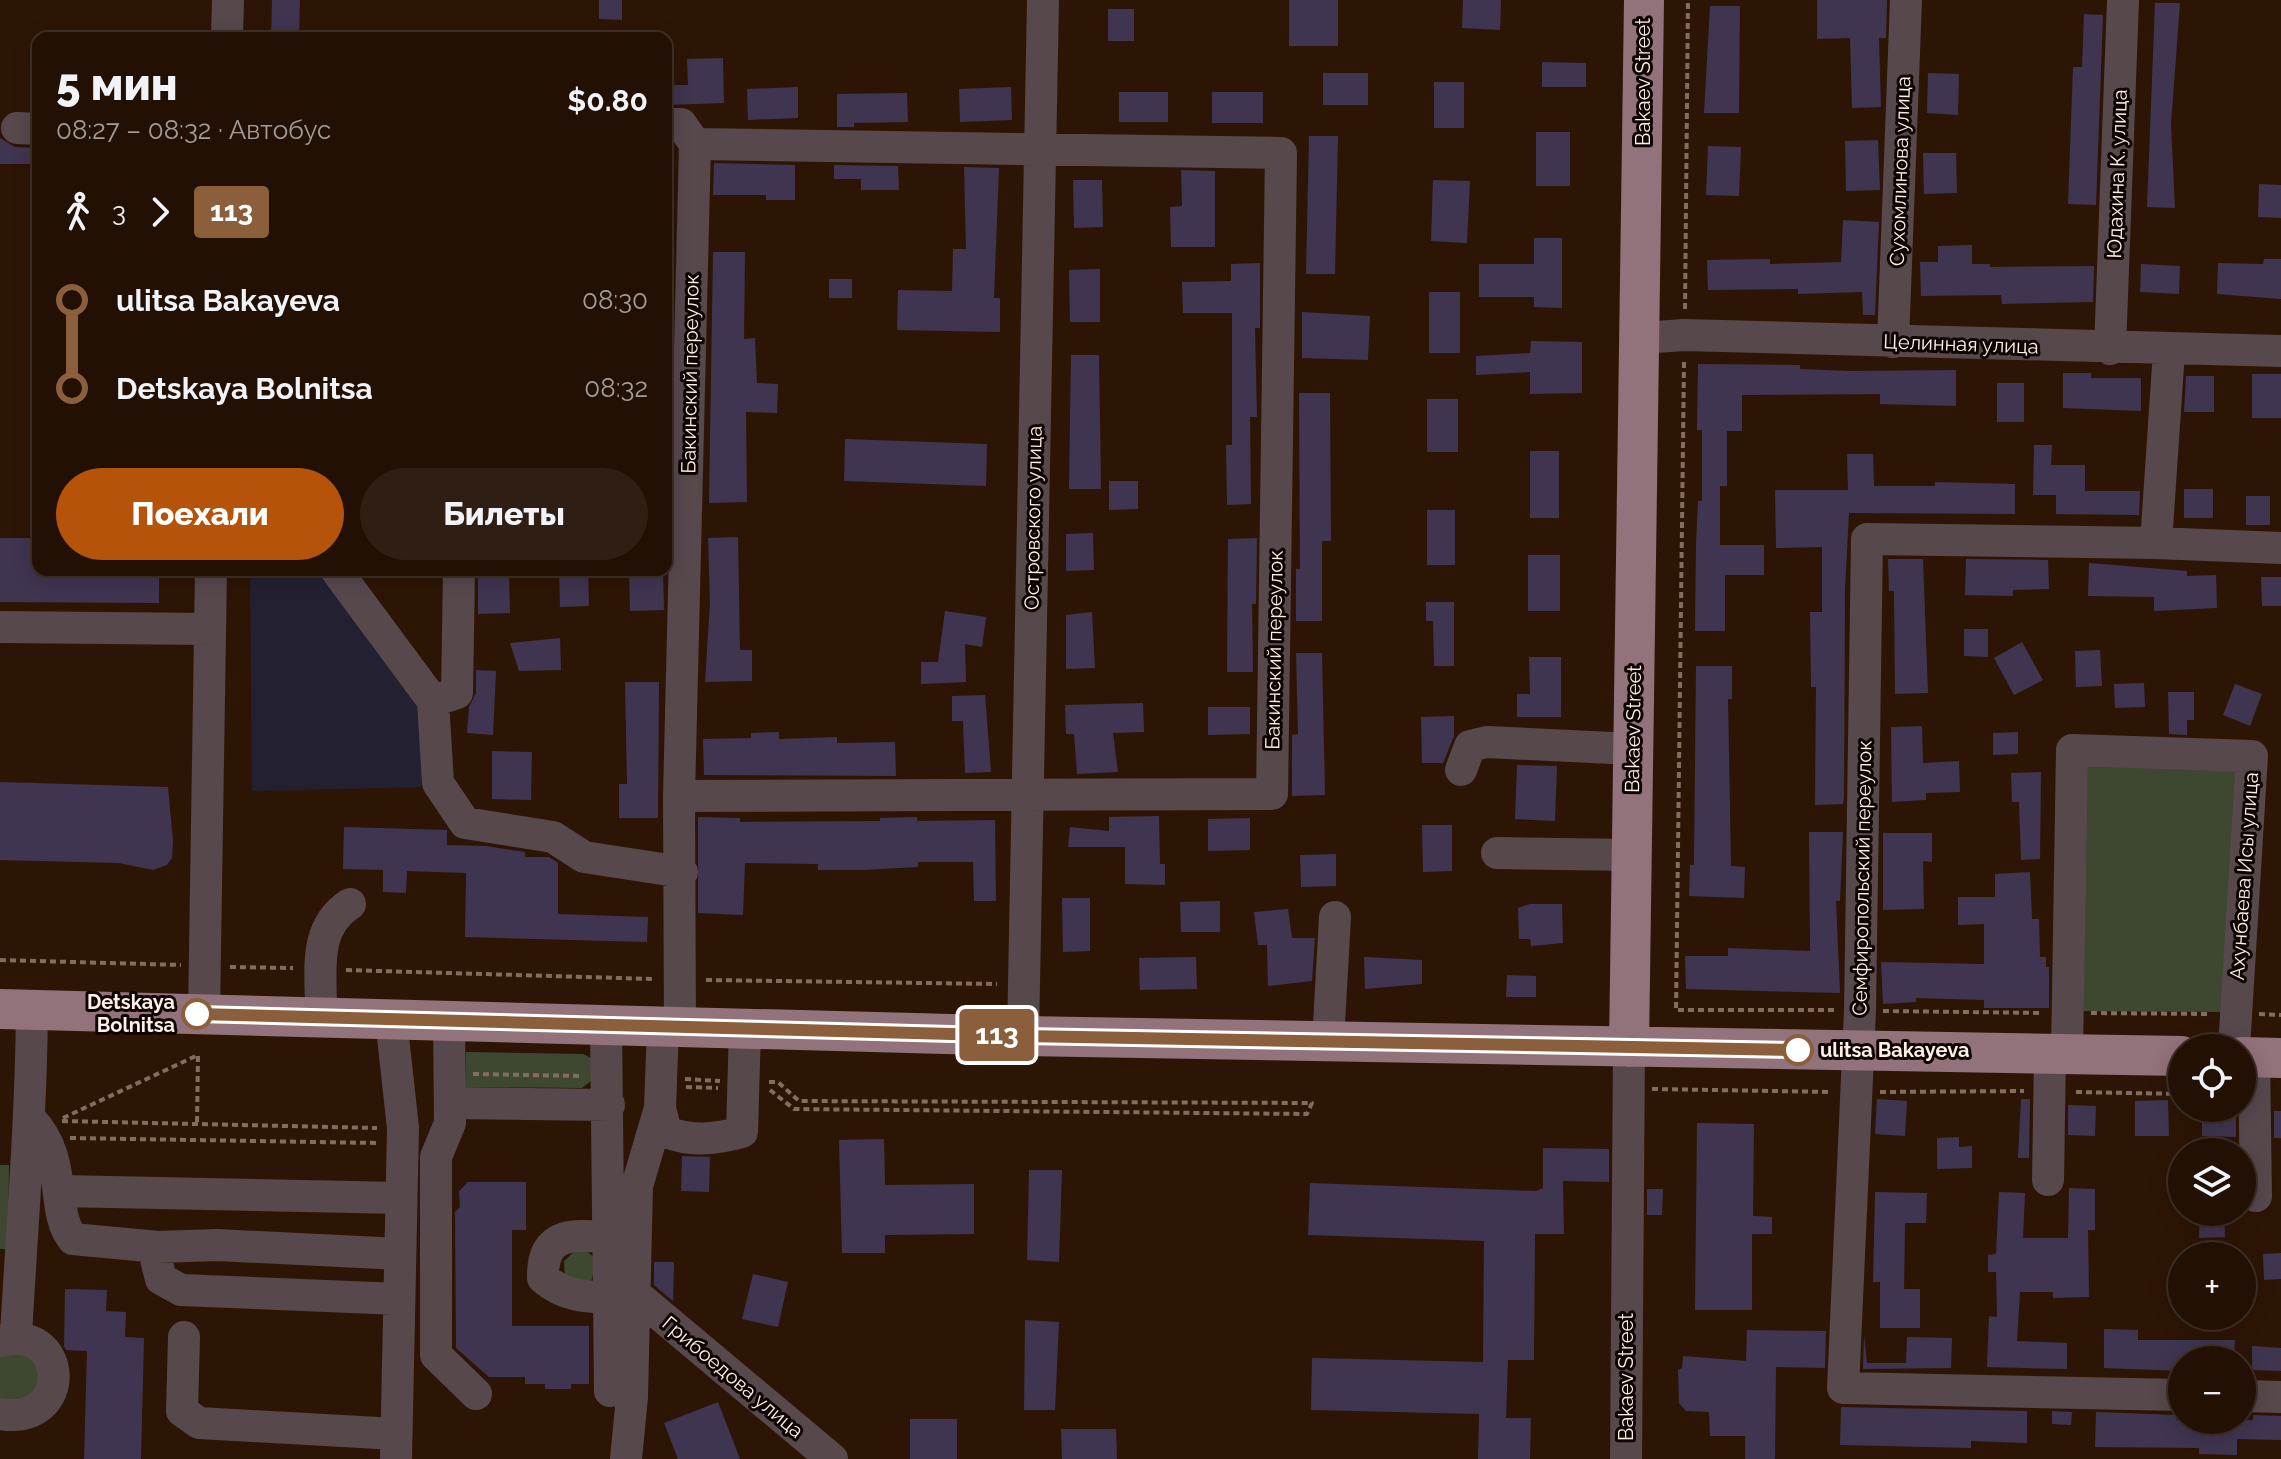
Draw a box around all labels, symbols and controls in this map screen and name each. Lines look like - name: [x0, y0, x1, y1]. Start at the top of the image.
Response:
- street label: Bakaev Street: [1631, 18, 1655, 146]
- text: 5 мин: [56, 59, 178, 110]
- street label: Сухомлинова улица: [1885, 76, 1915, 266]
- text: $0.80: [567, 83, 648, 118]
- street label: Юдахина К. улица: [2102, 89, 2132, 259]
- text: 08:27 – 08:32 · Автобус: [56, 115, 331, 145]
- icon: walk: [56, 190, 100, 234]
- icon: forward: [138, 190, 182, 234]
- text: 113: [210, 195, 253, 228]
- text: 3: [112, 197, 126, 227]
- street label: Бакинский переулок: [676, 274, 704, 474]
- text: ulitsa Bakayeva: [116, 283, 340, 318]
- text: 08:30: [582, 285, 648, 315]
- street label: Целинная улица: [1883, 329, 2039, 359]
- text: Detskaya Bolnitsa: [116, 371, 373, 406]
- text: 08:32: [584, 373, 648, 403]
- street label: Островского улица: [1019, 426, 1047, 610]
- button: Поехали: [56, 468, 344, 560]
- button: Билеты: [360, 468, 648, 560]
- street label: Бакинский переулок: [1260, 550, 1288, 750]
- street label: Bakaev Street: [1620, 665, 1646, 793]
- street label: Семфиропольский переулок: [1848, 740, 1876, 1016]
- street label: Ахунбаева Исы улица: [2225, 771, 2263, 981]
- place label: Detskaya Bolnitsa: [87, 990, 175, 1037]
- marker: Detskaya Bolnitsa: [182, 999, 212, 1029]
- line badge: 113: [951, 1009, 1043, 1061]
- text: 113: [975, 1018, 1019, 1051]
- map controls: [2168, 1034, 2256, 1434]
- button: locate: [2168, 1034, 2256, 1122]
- marker: ulitsa Bakayeva: [1783, 1035, 1813, 1065]
- place label: ulitsa Bakayeva: [1820, 1038, 1969, 1062]
- button: layers: [2168, 1138, 2256, 1226]
- button: +: [2168, 1242, 2256, 1330]
- street label: Грибоедова улица: [658, 1311, 808, 1443]
- street label: Bakaev Street: [1614, 1313, 1638, 1441]
- button: −: [2168, 1346, 2256, 1434]

